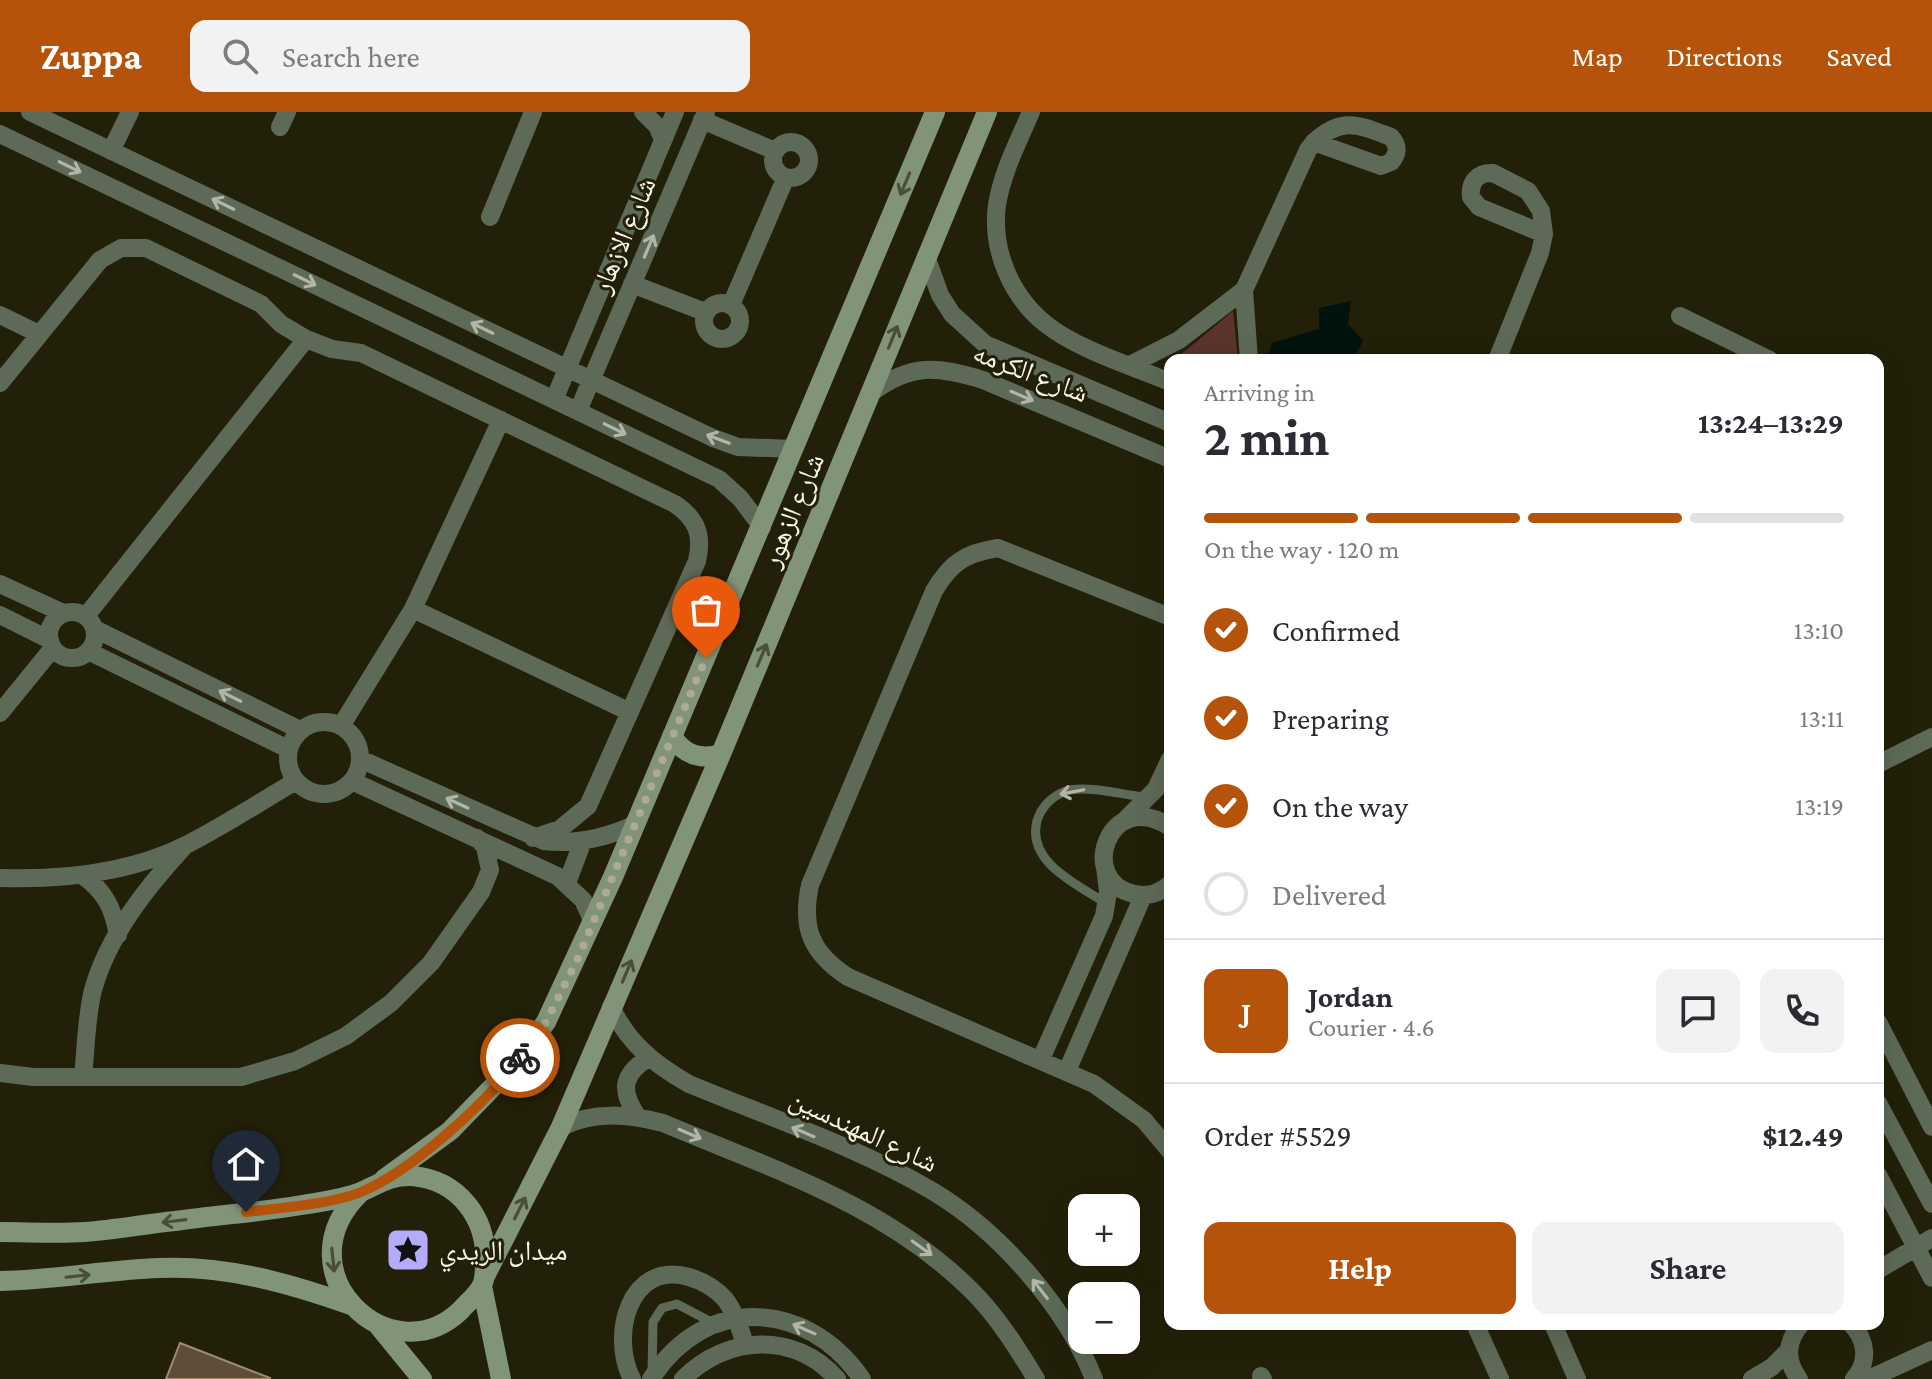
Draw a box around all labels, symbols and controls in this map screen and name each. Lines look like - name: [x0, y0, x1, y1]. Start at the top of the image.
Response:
- search box: [190, 20, 750, 92]
- icon: search: [218, 34, 262, 78]
- text: Zuppa: [40, 35, 142, 77]
- text: Search here: [282, 40, 420, 73]
- text: Map: [1572, 41, 1623, 72]
- text: Directions: [1667, 41, 1782, 72]
- text: Saved: [1826, 41, 1892, 72]
- one-way arrow: [58, 160, 82, 175]
- one-way arrow: [896, 171, 911, 196]
- street label: شارع الازهار: [585, 173, 664, 299]
- one-way arrow: [211, 196, 235, 211]
- one-way arrow: [642, 234, 657, 258]
- one-way arrow: [292, 273, 316, 288]
- one-way arrow: [471, 320, 495, 335]
- one-way arrow: [887, 325, 901, 350]
- street label: شارع الكرمه: [968, 336, 1093, 410]
- text: Arriving in: [1204, 378, 1315, 407]
- one-way arrow: [1009, 390, 1034, 405]
- text: 13:24–13:29: [1698, 406, 1844, 439]
- text: 2 min: [1204, 408, 1329, 466]
- one-way arrow: [603, 422, 627, 437]
- one-way arrow: [706, 431, 730, 445]
- street label: شارع الزهور: [754, 449, 832, 573]
- text: On the way · 120 m: [1204, 535, 1399, 564]
- pin: [672, 576, 740, 658]
- icon: bag: [684, 588, 728, 632]
- icon: check: [1204, 608, 1248, 652]
- text: Confirmed: [1272, 614, 1400, 647]
- text: 13:10: [1794, 616, 1844, 645]
- one-way arrow: [756, 643, 770, 668]
- one-way arrow: [218, 688, 242, 703]
- icon: check: [1204, 696, 1248, 740]
- text: Preparing: [1272, 702, 1389, 735]
- text: 13:11: [1800, 704, 1844, 733]
- icon: check: [1204, 784, 1248, 828]
- one-way arrow: [1059, 786, 1085, 801]
- text: On the way: [1272, 790, 1408, 823]
- text: 13:19: [1795, 792, 1844, 821]
- one-way arrow: [445, 795, 469, 810]
- text: Delivered: [1272, 878, 1387, 911]
- one-way arrow: [620, 960, 635, 984]
- button: chat: [1656, 969, 1740, 1053]
- button: phone: [1760, 969, 1844, 1053]
- text: Jordan: [1308, 980, 1393, 1013]
- text: J: [1241, 995, 1251, 1028]
- text: Courier · 4.6: [1308, 1013, 1435, 1042]
- courier: [480, 1018, 560, 1098]
- icon: bike: [498, 1036, 542, 1080]
- street label: شارع المهندسين: [784, 1083, 943, 1180]
- text: Order #5529: [1204, 1119, 1352, 1152]
- text: $12.49: [1762, 1119, 1844, 1152]
- one-way arrow: [791, 1123, 816, 1138]
- one-way arrow: [677, 1128, 702, 1143]
- pin: [212, 1130, 280, 1212]
- icon: home: [224, 1142, 268, 1186]
- map controls: [1068, 1194, 1140, 1354]
- button: +: [1068, 1194, 1140, 1266]
- one-way arrow: [512, 1197, 528, 1221]
- one-way arrow: [162, 1214, 187, 1229]
- button: Help: [1204, 1222, 1516, 1314]
- button: Share: [1532, 1222, 1844, 1314]
- place icon: ميدان الريدي: [384, 1226, 432, 1274]
- place label: ميدان الريدي: [439, 1235, 568, 1273]
- one-way arrow: [911, 1240, 933, 1256]
- one-way arrow: [326, 1247, 341, 1273]
- one-way arrow: [64, 1268, 91, 1283]
- one-way arrow: [1031, 1279, 1048, 1300]
- button: −: [1068, 1282, 1140, 1354]
- one-way arrow: [793, 1320, 817, 1335]

